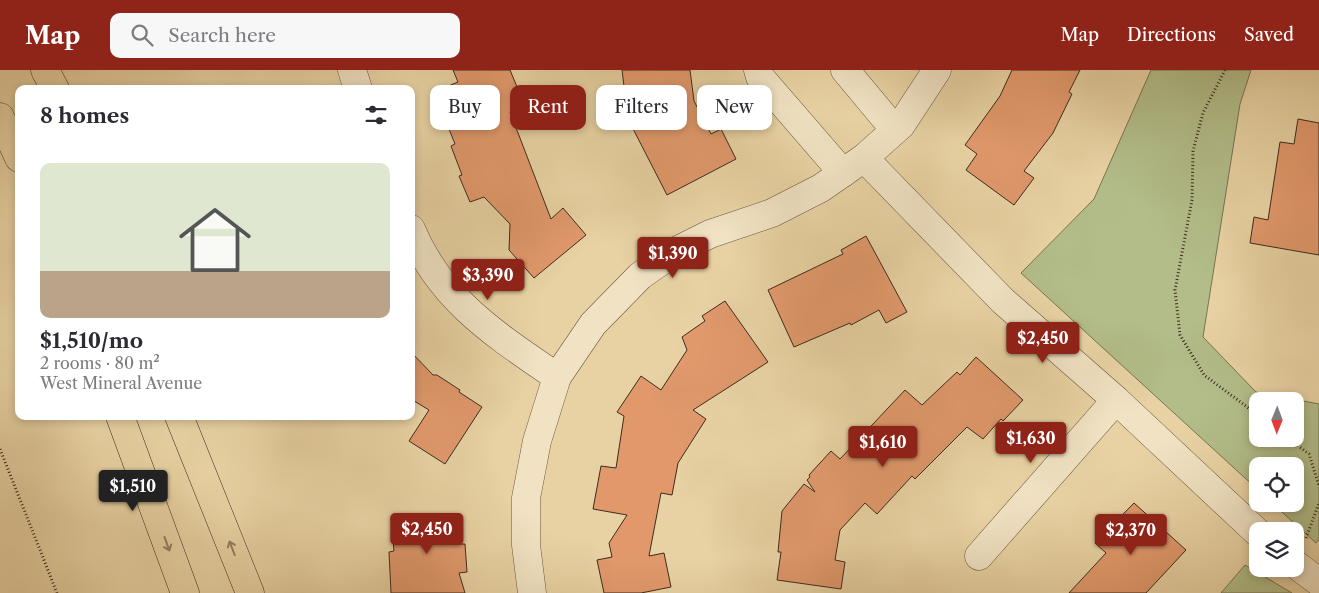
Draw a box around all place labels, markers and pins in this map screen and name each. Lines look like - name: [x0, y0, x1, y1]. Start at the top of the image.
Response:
- pin: $1,390: [632, 236, 714, 279]
- pin: $3,390: [447, 258, 529, 301]
- pin: $2,450: [1002, 322, 1084, 364]
- pin: $1,630: [990, 422, 1072, 464]
- pin: $1,610: [842, 426, 924, 468]
- pin: $1,510: [92, 470, 174, 512]
- pin: $2,450: [386, 512, 468, 555]
- pin: $2,370: [1090, 514, 1172, 556]

